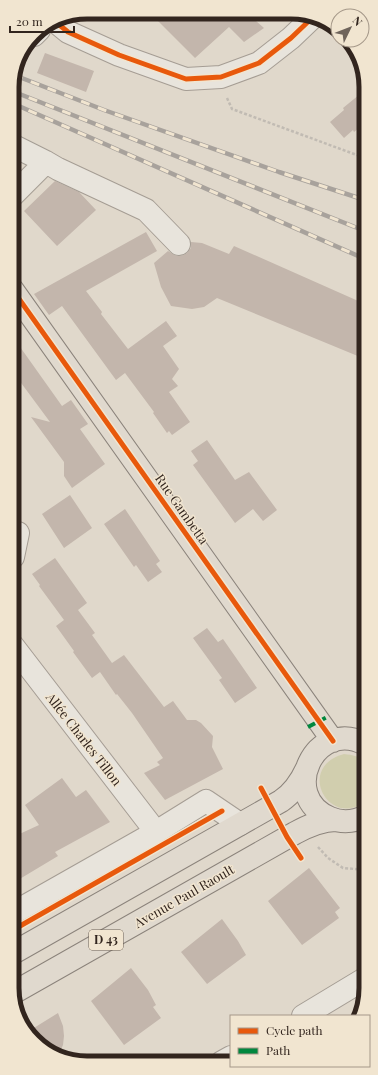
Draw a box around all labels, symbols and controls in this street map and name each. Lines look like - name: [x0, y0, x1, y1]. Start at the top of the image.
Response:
- scale bar: [10, 8, 74, 34]
- north arrow: [330, 8, 370, 48]
- text: 20 m: [16, 13, 43, 29]
- text: N: [349, 13, 366, 29]
- street label: Rue Gambetta: [152, 470, 213, 548]
- street label: Allée Charles Tillon: [42, 688, 126, 789]
- street label: Avenue Paul Raoult: [130, 860, 237, 932]
- road number: D 43: [89, 930, 123, 950]
- legend: [230, 1015, 370, 1067]
- text: Cycle path: [266, 1022, 323, 1038]
- text: Path: [266, 1042, 290, 1058]

